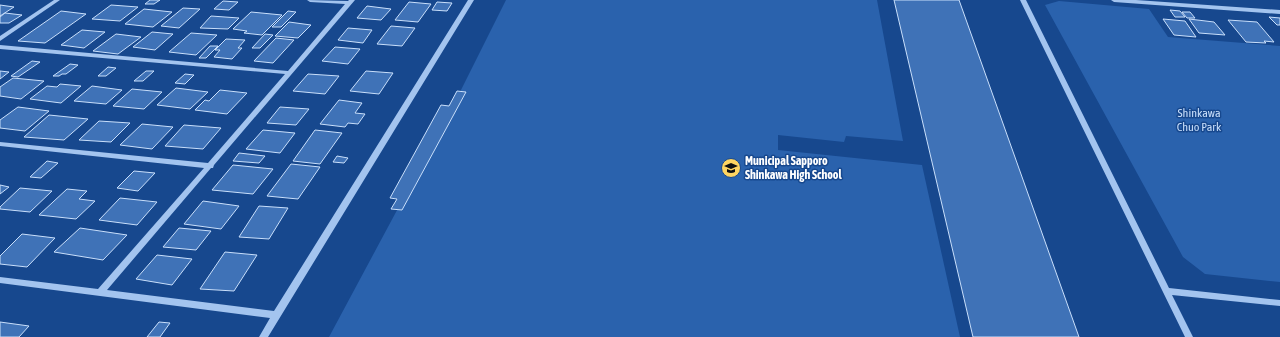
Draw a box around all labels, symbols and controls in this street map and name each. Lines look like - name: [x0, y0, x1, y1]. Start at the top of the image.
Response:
- park label: Shinkawa Chuo Park: [1177, 106, 1222, 134]
- place label: Municipal Sapporo Shinkawa High School: [745, 154, 843, 182]
- school or university icon: Municipal Sapporo Shinkawa High School: [720, 157, 742, 179]

